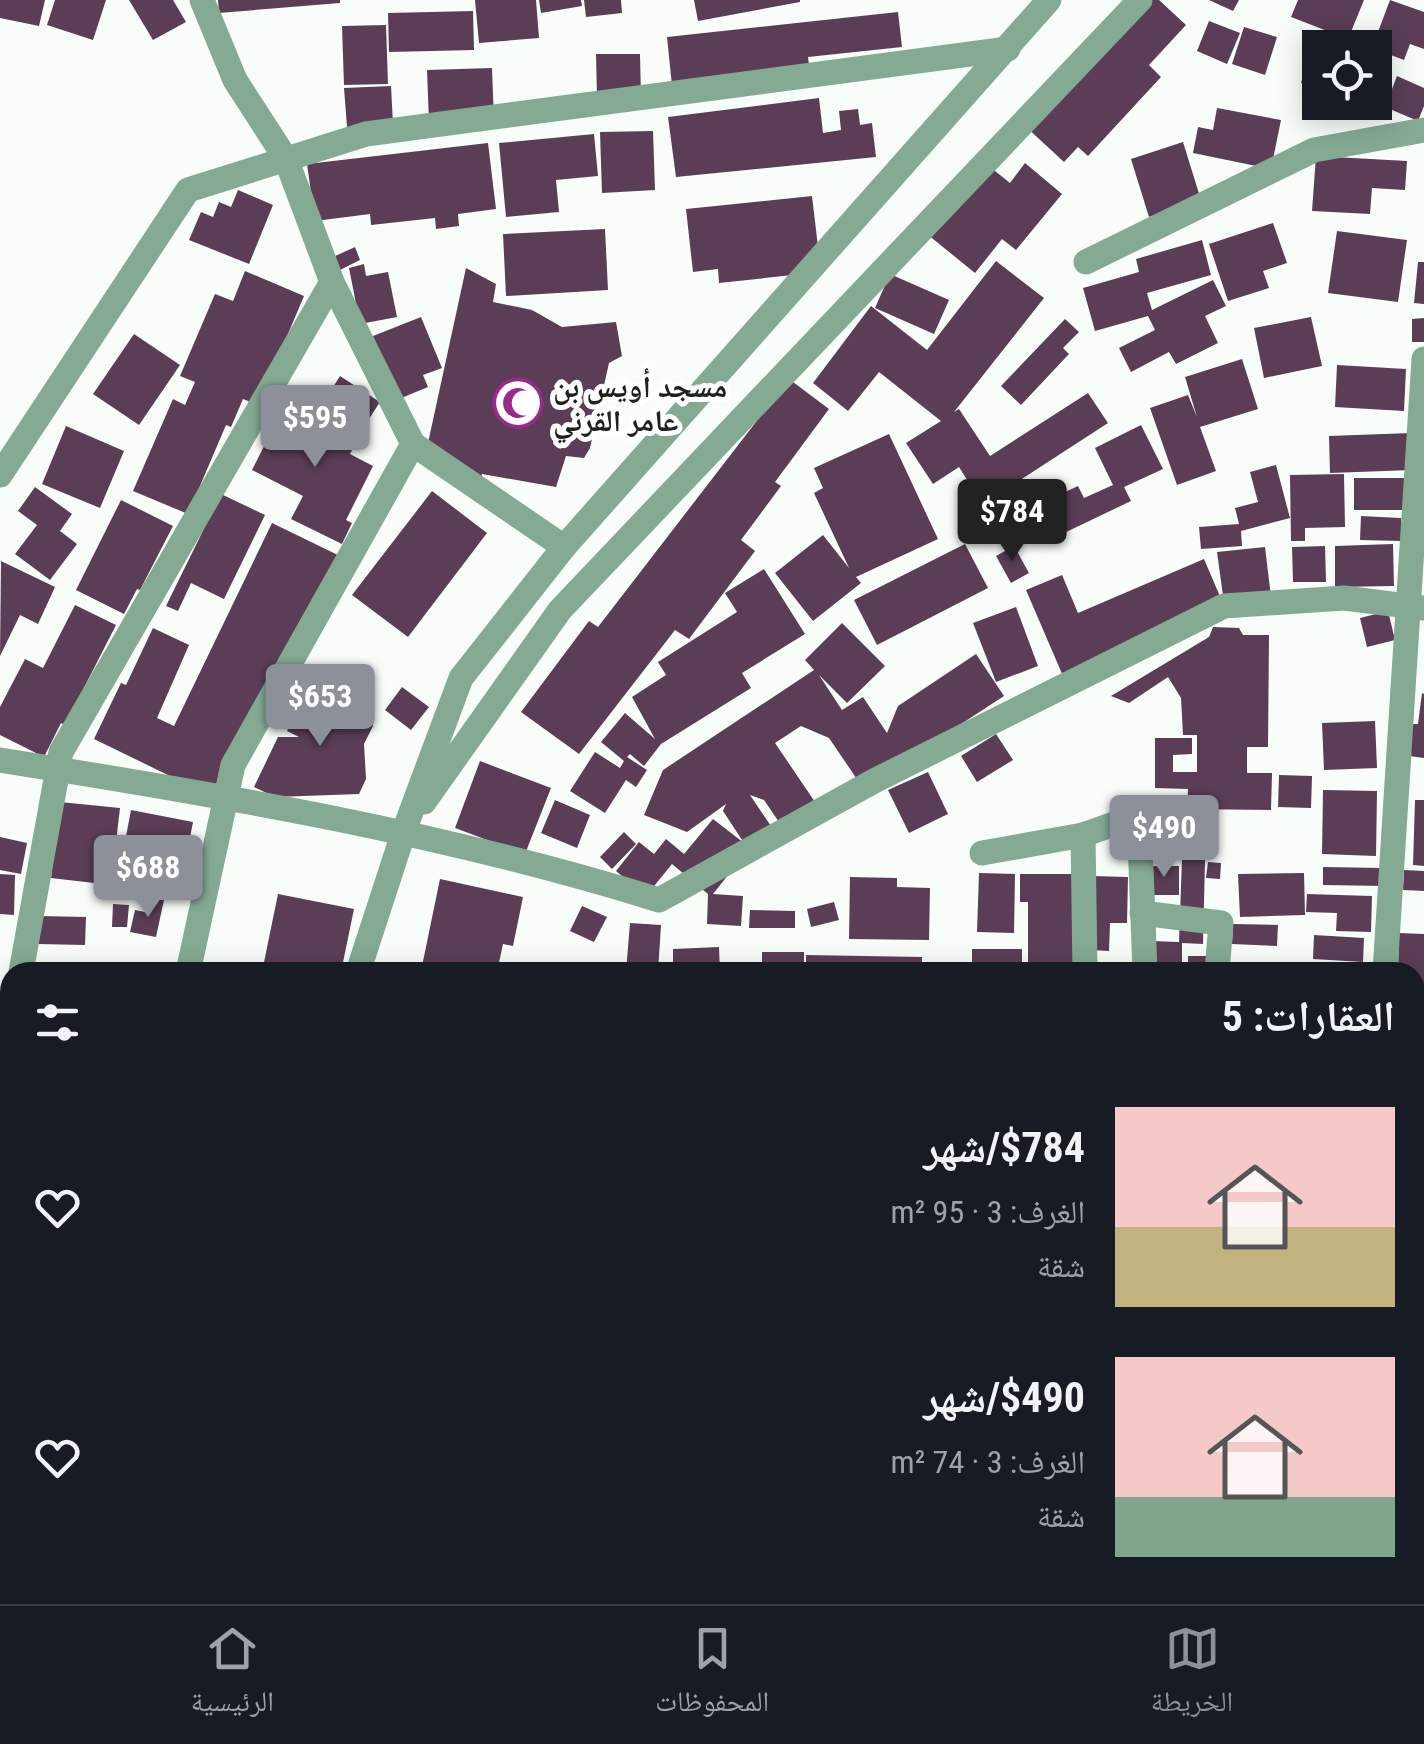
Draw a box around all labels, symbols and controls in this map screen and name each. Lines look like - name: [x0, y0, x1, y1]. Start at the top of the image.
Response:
- map controls: [1302, 30, 1392, 120]
- button: locate: [1302, 30, 1392, 120]
- place label: مسجد أويس بن عامر القرني: [553, 368, 727, 444]
- mosque icon: مسجد أويس بن عامر القرني: [492, 377, 544, 429]
- pin: $595: [256, 385, 374, 470]
- text: $595: [283, 398, 347, 436]
- pin: $784: [953, 479, 1071, 564]
- text: $784: [980, 492, 1044, 530]
- pin: $653: [261, 664, 379, 749]
- text: $653: [288, 677, 352, 715]
- pin: $490: [1105, 795, 1223, 880]
- text: $490: [1132, 808, 1196, 846]
- pin: $688: [89, 835, 207, 920]
- text: $688: [116, 848, 180, 886]
- text: العقارات: 5: [1222, 992, 1395, 1041]
- icon: filters: [30, 995, 85, 1050]
- text: $784/شهر: [923, 1123, 1085, 1172]
- icon: home: [1195, 1147, 1315, 1267]
- icon: heart: [30, 1180, 85, 1235]
- text: الغرف: 3 · 95 m²: [891, 1193, 1085, 1231]
- text: شقة: [1037, 1247, 1085, 1285]
- text: $490/شهر: [923, 1373, 1085, 1422]
- icon: home: [1195, 1397, 1315, 1517]
- icon: heart: [30, 1430, 85, 1485]
- text: الغرف: 3 · 74 m²: [891, 1443, 1085, 1481]
- text: شقة: [1037, 1497, 1085, 1535]
- tab: الرئيسية: [191, 1621, 274, 1729]
- tab: المحفوظات: [655, 1621, 769, 1729]
- tab: الخريطة: [1151, 1621, 1233, 1729]

